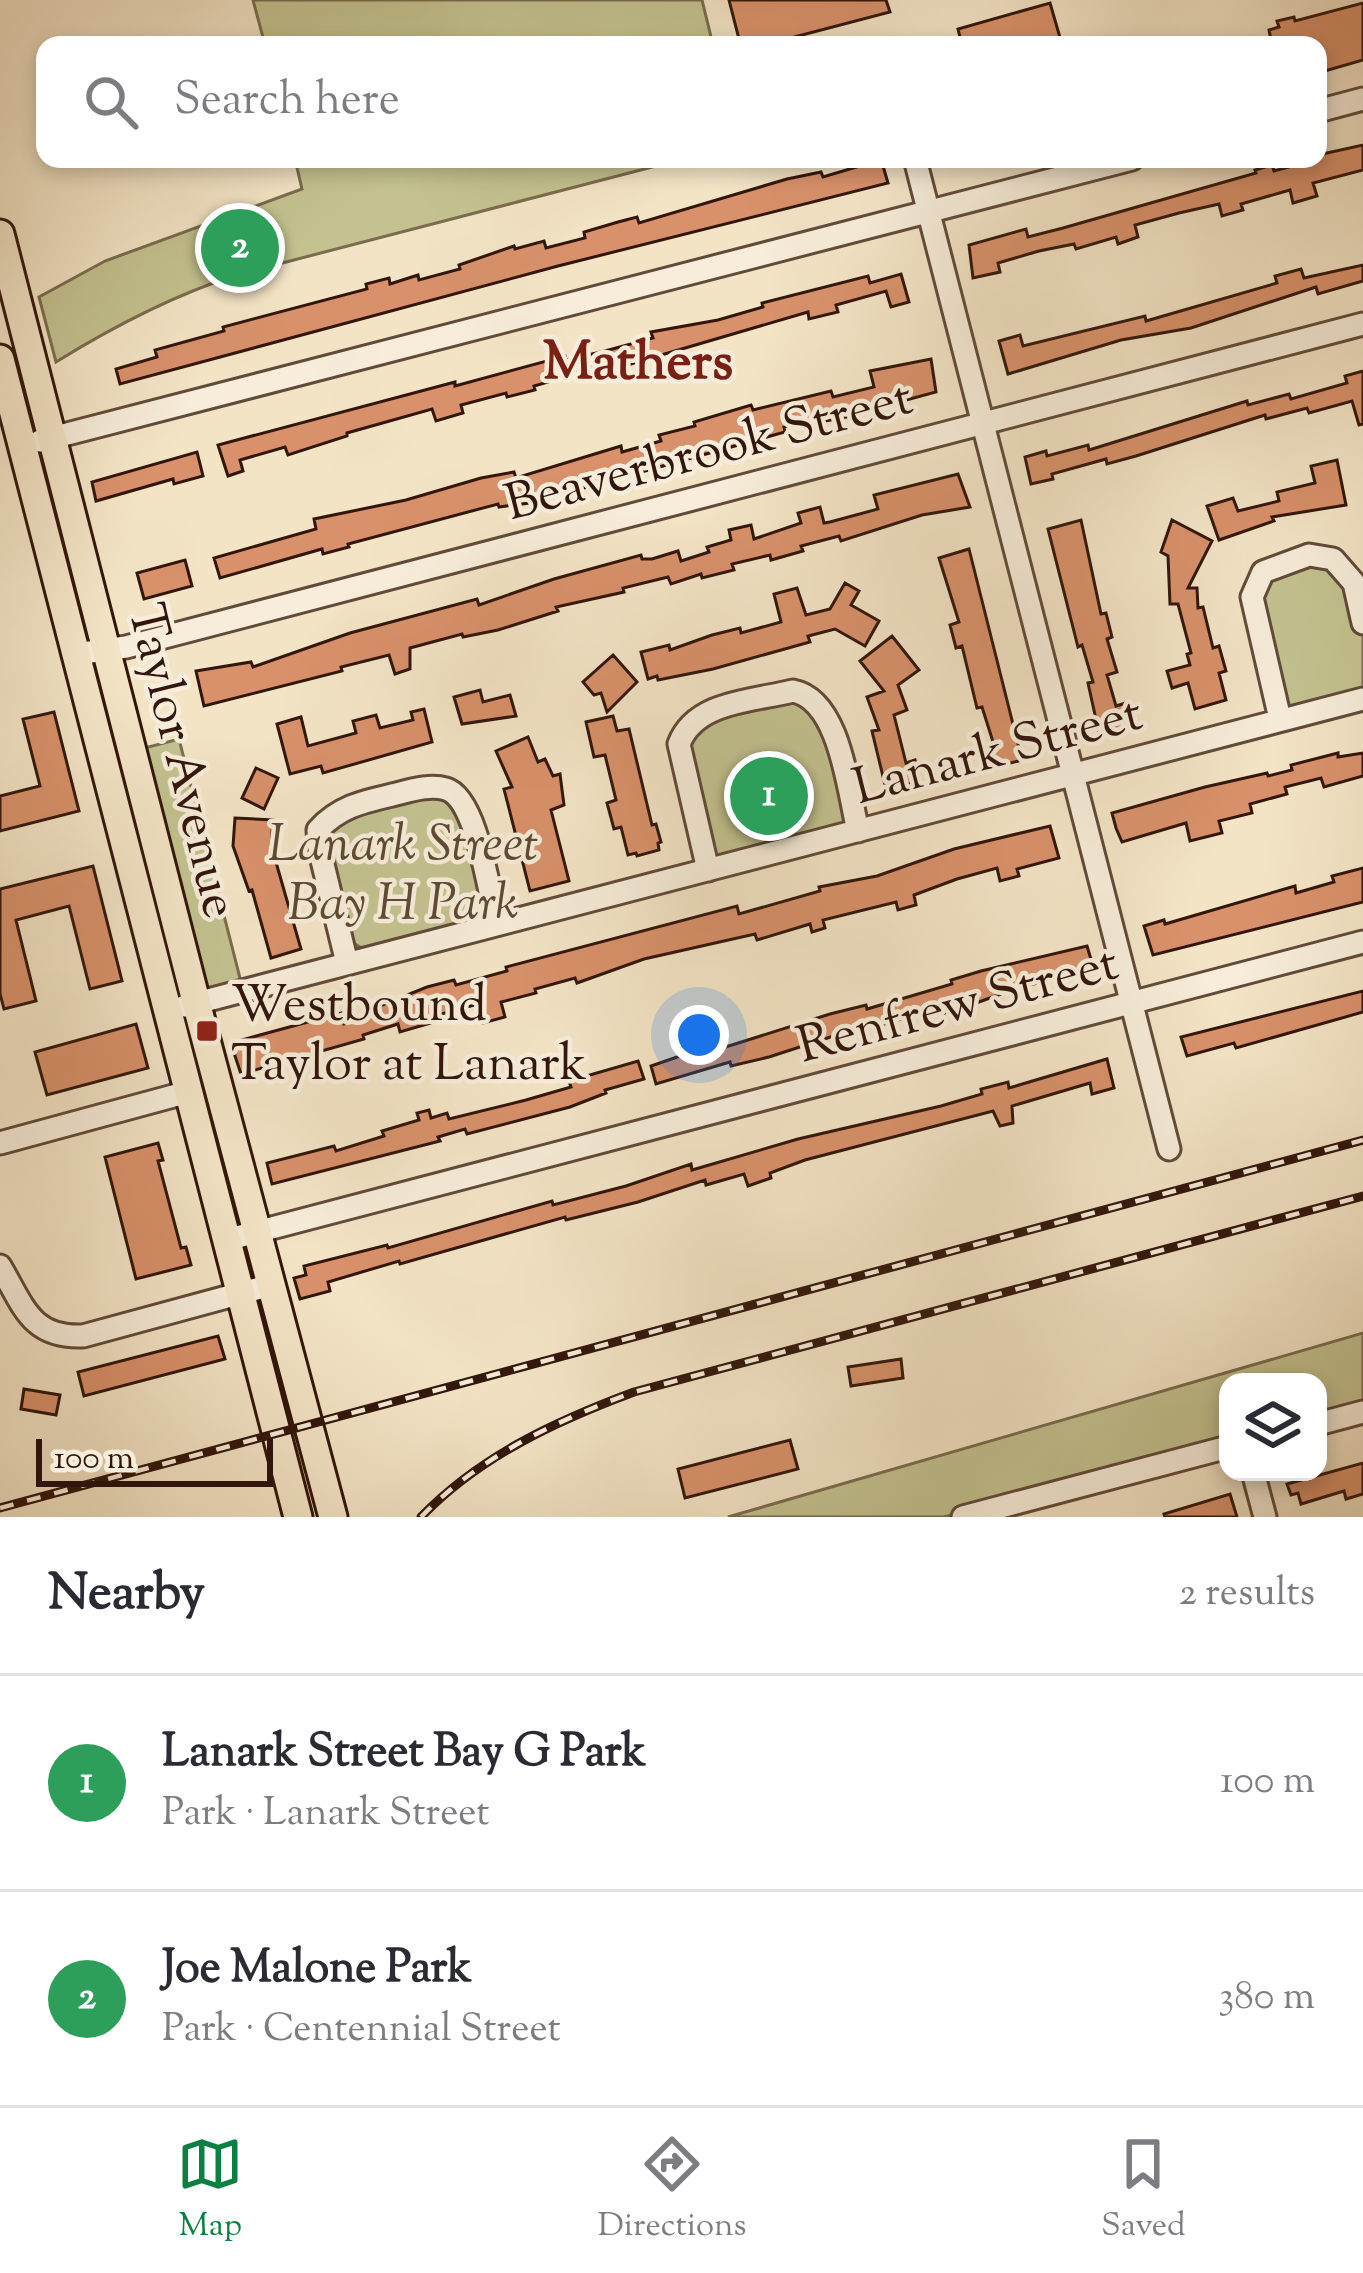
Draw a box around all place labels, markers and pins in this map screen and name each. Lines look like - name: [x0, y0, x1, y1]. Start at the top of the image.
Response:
- pin: 2: [201, 203, 279, 293]
- pin: 1: [730, 751, 808, 841]
- place label: Westbound Taylor at Lanark: [231, 971, 587, 1103]
- marker: Westbound Taylor at Lanark: [194, 1018, 220, 1044]

